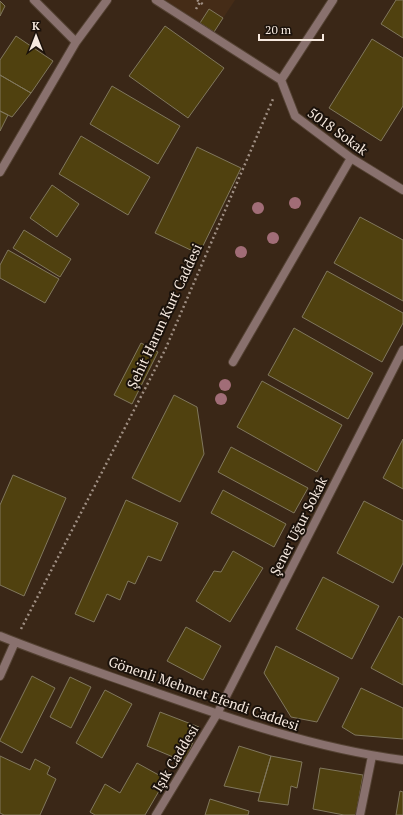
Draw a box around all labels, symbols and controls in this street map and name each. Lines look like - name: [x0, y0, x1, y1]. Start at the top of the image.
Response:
- north arrow: [16, 16, 56, 56]
- scale bar: [259, 16, 323, 42]
- text: K: [32, 19, 40, 33]
- text: 20 m: [265, 22, 292, 37]
- street label: 5018 Sokak: [304, 103, 373, 160]
- street label: Şehit Harun Kurt Caddesi: [122, 240, 206, 392]
- street label: Şener Uğur Sokak: [265, 472, 332, 579]
- street label: Gönenli Mehmet Efendi Caddesi: [106, 651, 302, 735]
- street label: Işık Caddesi: [148, 721, 202, 795]

